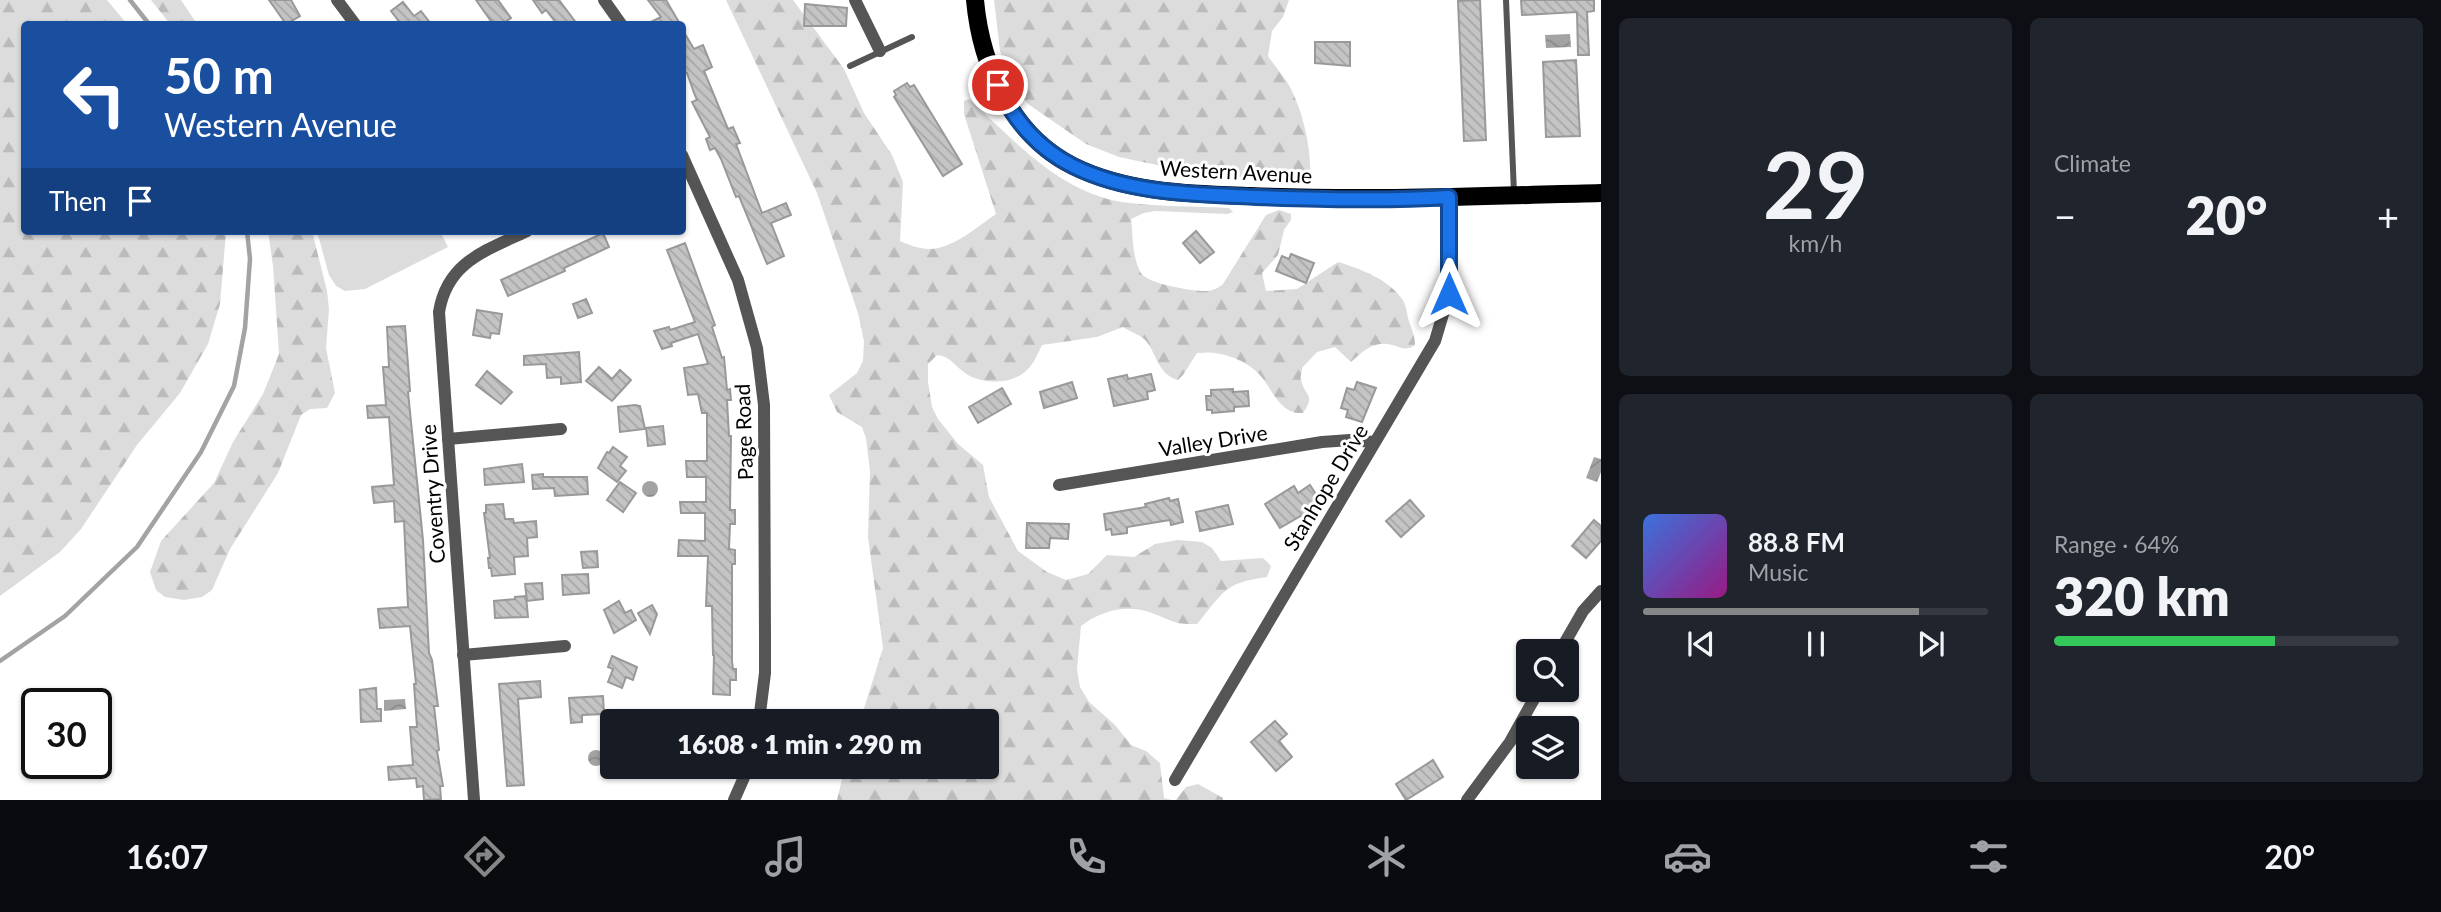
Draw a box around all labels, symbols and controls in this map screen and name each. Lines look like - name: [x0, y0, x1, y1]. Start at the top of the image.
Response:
- text: 50 m: [164, 46, 274, 104]
- icon: left: [49, 49, 140, 140]
- pin: [968, 55, 1028, 115]
- icon: arrive: [979, 66, 1017, 104]
- text: Western Avenue: [164, 105, 397, 144]
- text: 29: [1763, 129, 1868, 238]
- text: Climate: [2054, 149, 2131, 177]
- street label: Western Avenue: [1159, 155, 1313, 187]
- icon: arrive: [121, 182, 159, 220]
- text: 20°: [2186, 184, 2267, 246]
- text: Then: [49, 185, 107, 217]
- text: −: [2054, 193, 2076, 239]
- text: +: [2377, 193, 2399, 239]
- text: km/h: [1789, 229, 1842, 257]
- position arrow: [1412, 257, 1486, 331]
- street label: Page Road: [729, 383, 757, 481]
- street label: Valley Drive: [1157, 419, 1269, 461]
- street label: Stanhope Drive: [1278, 419, 1372, 555]
- street label: Coventry Drive: [415, 424, 449, 564]
- text: 88.8 FM: [1748, 526, 1845, 558]
- text: Range · 64%: [2054, 530, 2179, 558]
- text: Music: [1748, 558, 1808, 586]
- text: 320 km: [2054, 565, 2230, 627]
- icon: previous: [1682, 625, 1720, 663]
- icon: pause: [1797, 625, 1835, 663]
- icon: next: [1912, 625, 1950, 663]
- map controls: [1516, 639, 1579, 779]
- button: search: [1516, 639, 1579, 702]
- speed limit sign: 30: [21, 688, 112, 779]
- button: layers: [1516, 716, 1579, 779]
- text: 16:08 · 1 min · 290 m: [677, 728, 922, 760]
- icon: directions: [460, 832, 509, 881]
- icon: music: [761, 832, 810, 881]
- icon: phone: [1062, 832, 1111, 881]
- icon: climate: [1362, 832, 1411, 881]
- icon: car: [1663, 832, 1712, 881]
- icon: filters: [1964, 832, 2013, 881]
- text: 16:07: [126, 837, 208, 876]
- text: 20°: [2265, 837, 2315, 876]

